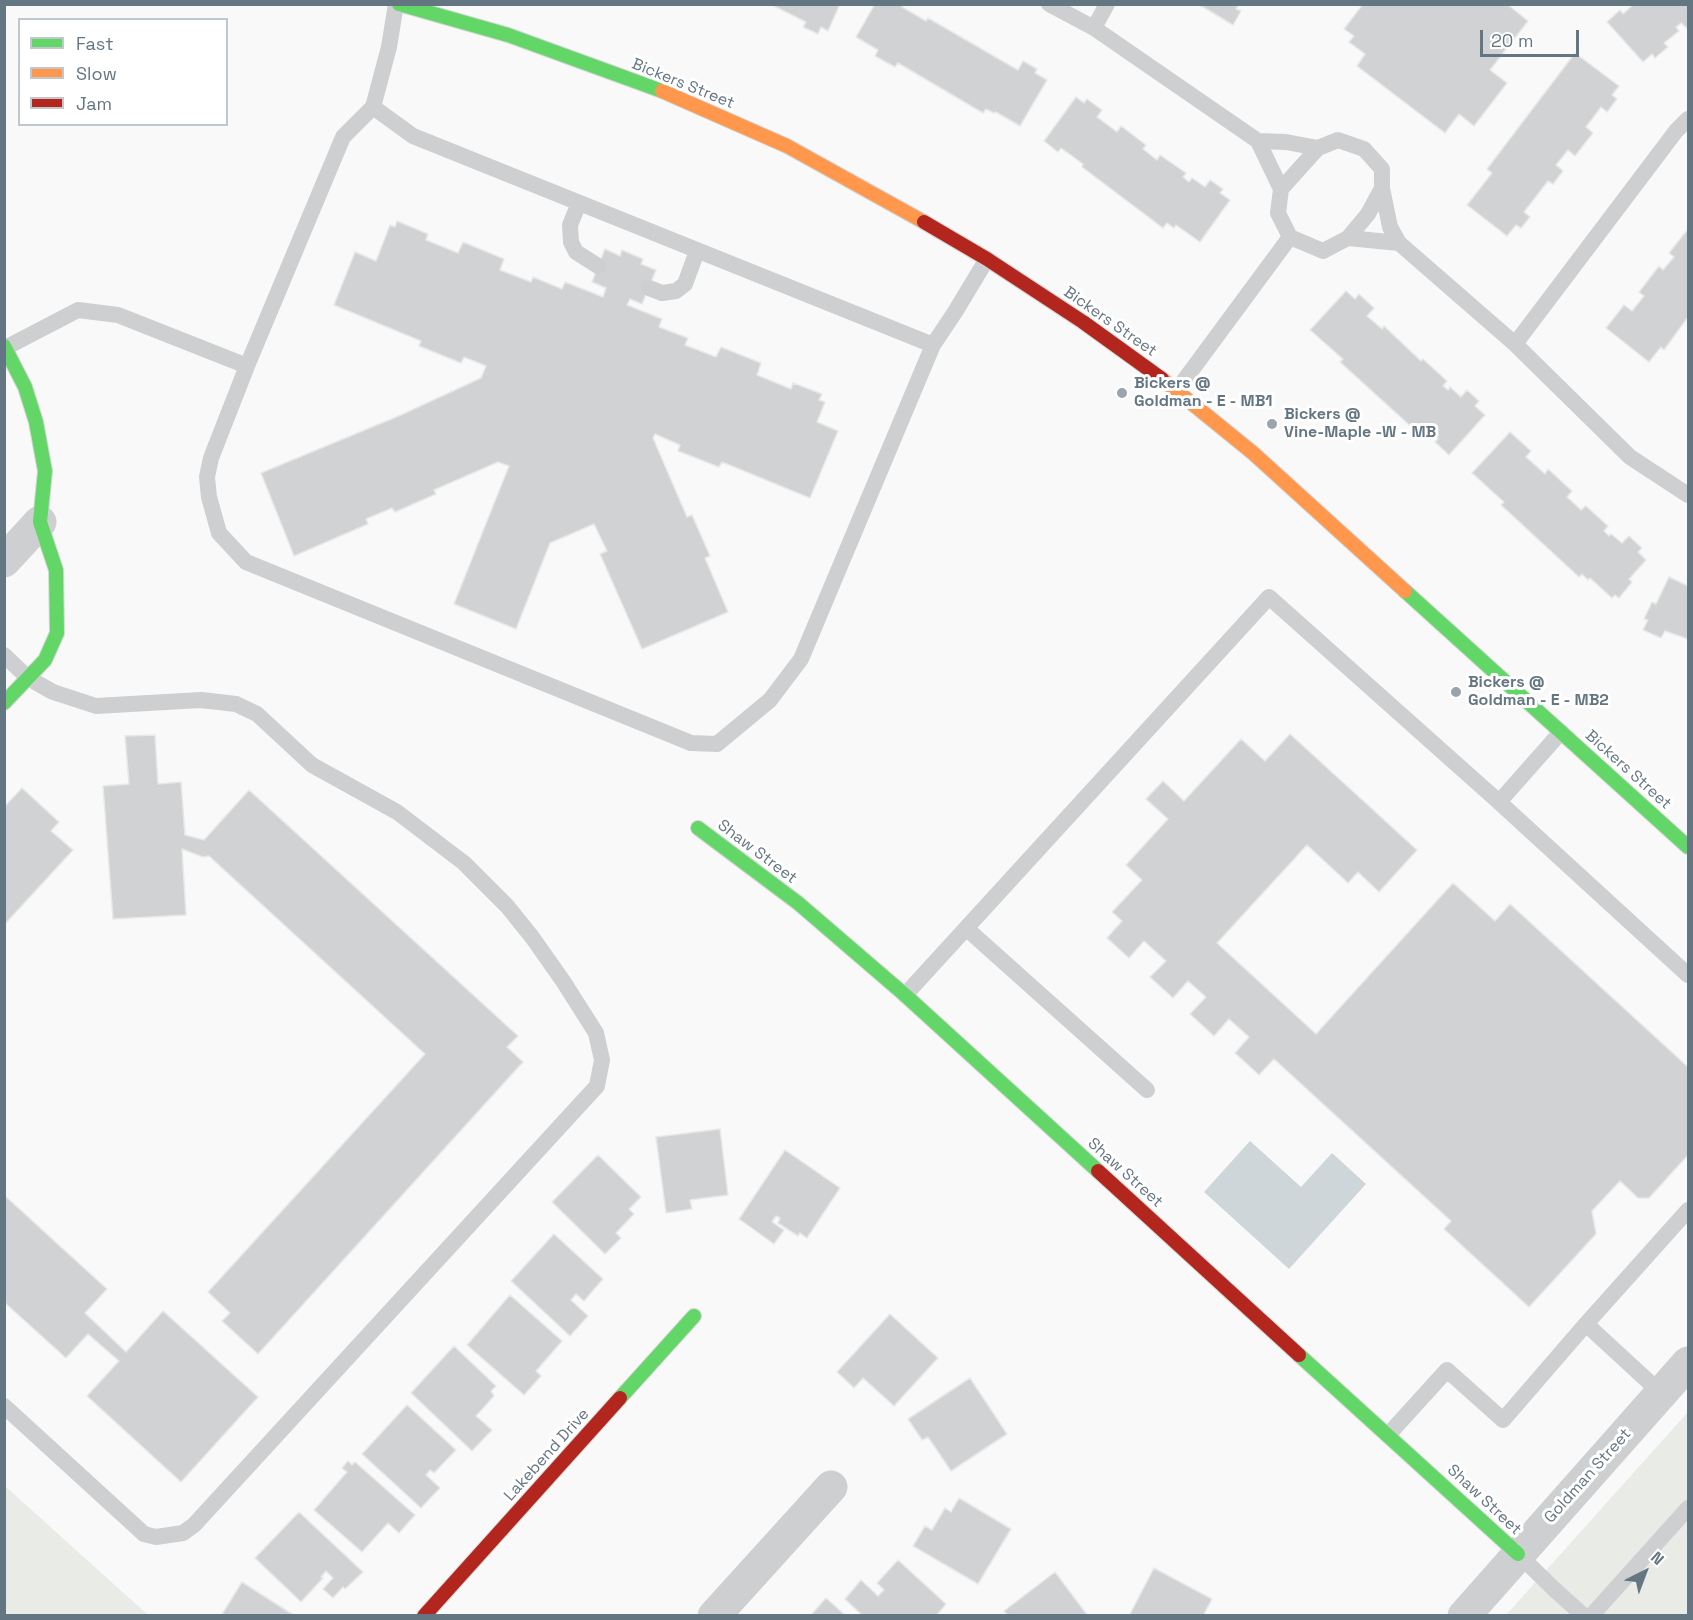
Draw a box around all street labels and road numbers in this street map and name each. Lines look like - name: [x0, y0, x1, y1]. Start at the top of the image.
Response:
- street label: Bickers Street: [629, 55, 737, 113]
- street label: Bickers Street: [1060, 283, 1160, 361]
- street label: Bickers Street: [1581, 726, 1675, 814]
- street label: Shaw Street: [713, 816, 801, 888]
- street label: Shaw Street: [1083, 1134, 1167, 1212]
- street label: Lakebend Drive: [500, 1405, 594, 1505]
- street label: Goldman Street: [1541, 1425, 1635, 1527]
- street label: Shaw Street: [1443, 1461, 1525, 1539]

